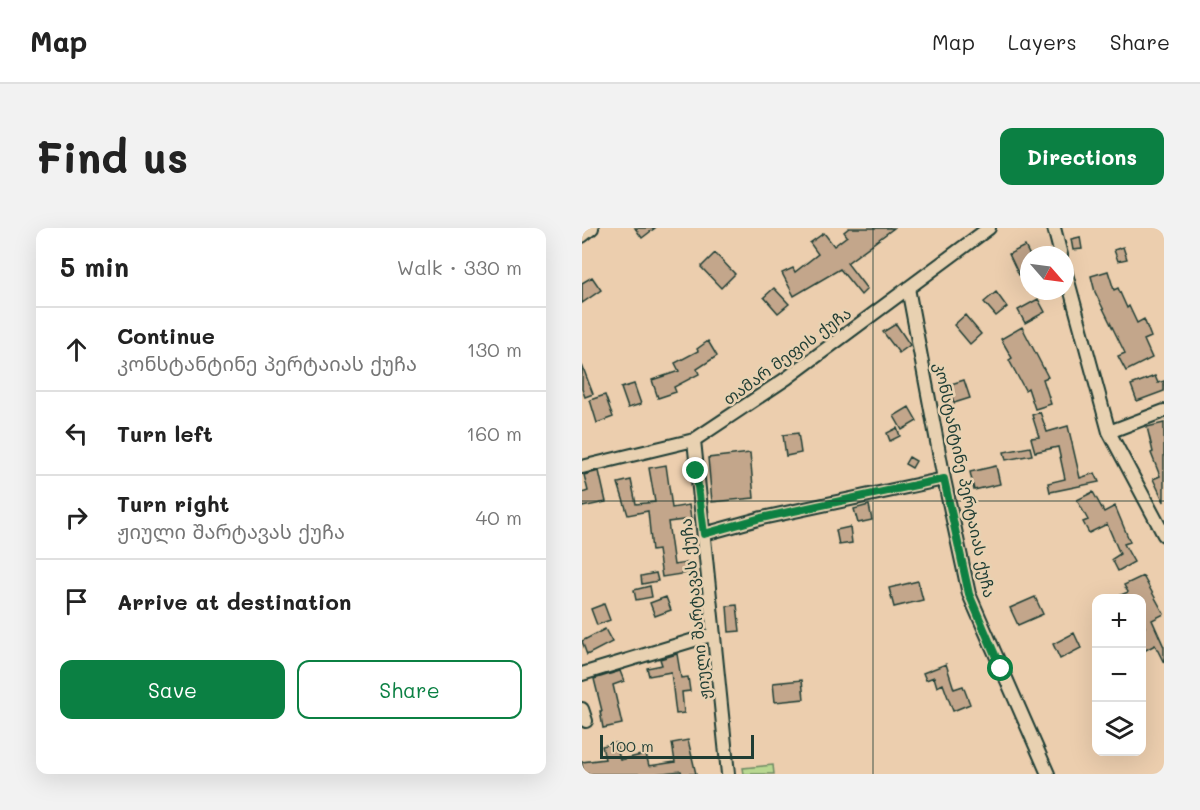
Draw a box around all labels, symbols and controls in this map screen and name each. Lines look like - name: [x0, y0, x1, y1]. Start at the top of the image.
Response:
- text: Map: [30, 23, 87, 59]
- text: Map: [932, 28, 975, 55]
- text: Layers: [1008, 28, 1077, 55]
- text: Share: [1110, 28, 1170, 55]
- button: Directions: [1000, 128, 1164, 185]
- text: Find us: [36, 129, 188, 184]
- north arrow: [1020, 246, 1074, 300]
- text: 5 min: [60, 250, 129, 284]
- text: Walk · 330 m: [397, 254, 522, 280]
- street label: თამარ მეფის ქუჩა: [719, 302, 855, 409]
- text: Continue: [117, 321, 215, 350]
- icon: ahead: [60, 333, 93, 366]
- text: 130 m: [467, 336, 522, 362]
- text: კონსტანტინე პერტაიას ქუჩა: [117, 350, 417, 376]
- street label: კონსტანტინე პერტაიას ქუჩა: [930, 360, 1001, 599]
- icon: left: [60, 417, 93, 450]
- text: Turn left: [117, 419, 213, 448]
- text: 160 m: [466, 420, 522, 446]
- route end: [682, 457, 708, 483]
- text: Turn right: [117, 489, 229, 518]
- icon: right: [60, 501, 93, 534]
- text: 40 m: [476, 504, 522, 530]
- street label: ჟიული შარტავას ქუჩა: [675, 517, 715, 701]
- text: ჟიული შარტავას ქუჩა: [117, 518, 345, 544]
- icon: arrive: [60, 585, 93, 618]
- text: Arrive at destination: [117, 587, 352, 616]
- map controls: [1092, 594, 1146, 756]
- button: +: [1092, 594, 1146, 648]
- button: −: [1092, 648, 1146, 702]
- route start: [987, 655, 1013, 681]
- button: Save: [60, 660, 285, 719]
- button: Share: [297, 660, 522, 719]
- button: layers: [1092, 702, 1146, 756]
- scale bar: [600, 732, 754, 760]
- text: 100 m: [609, 735, 654, 756]

